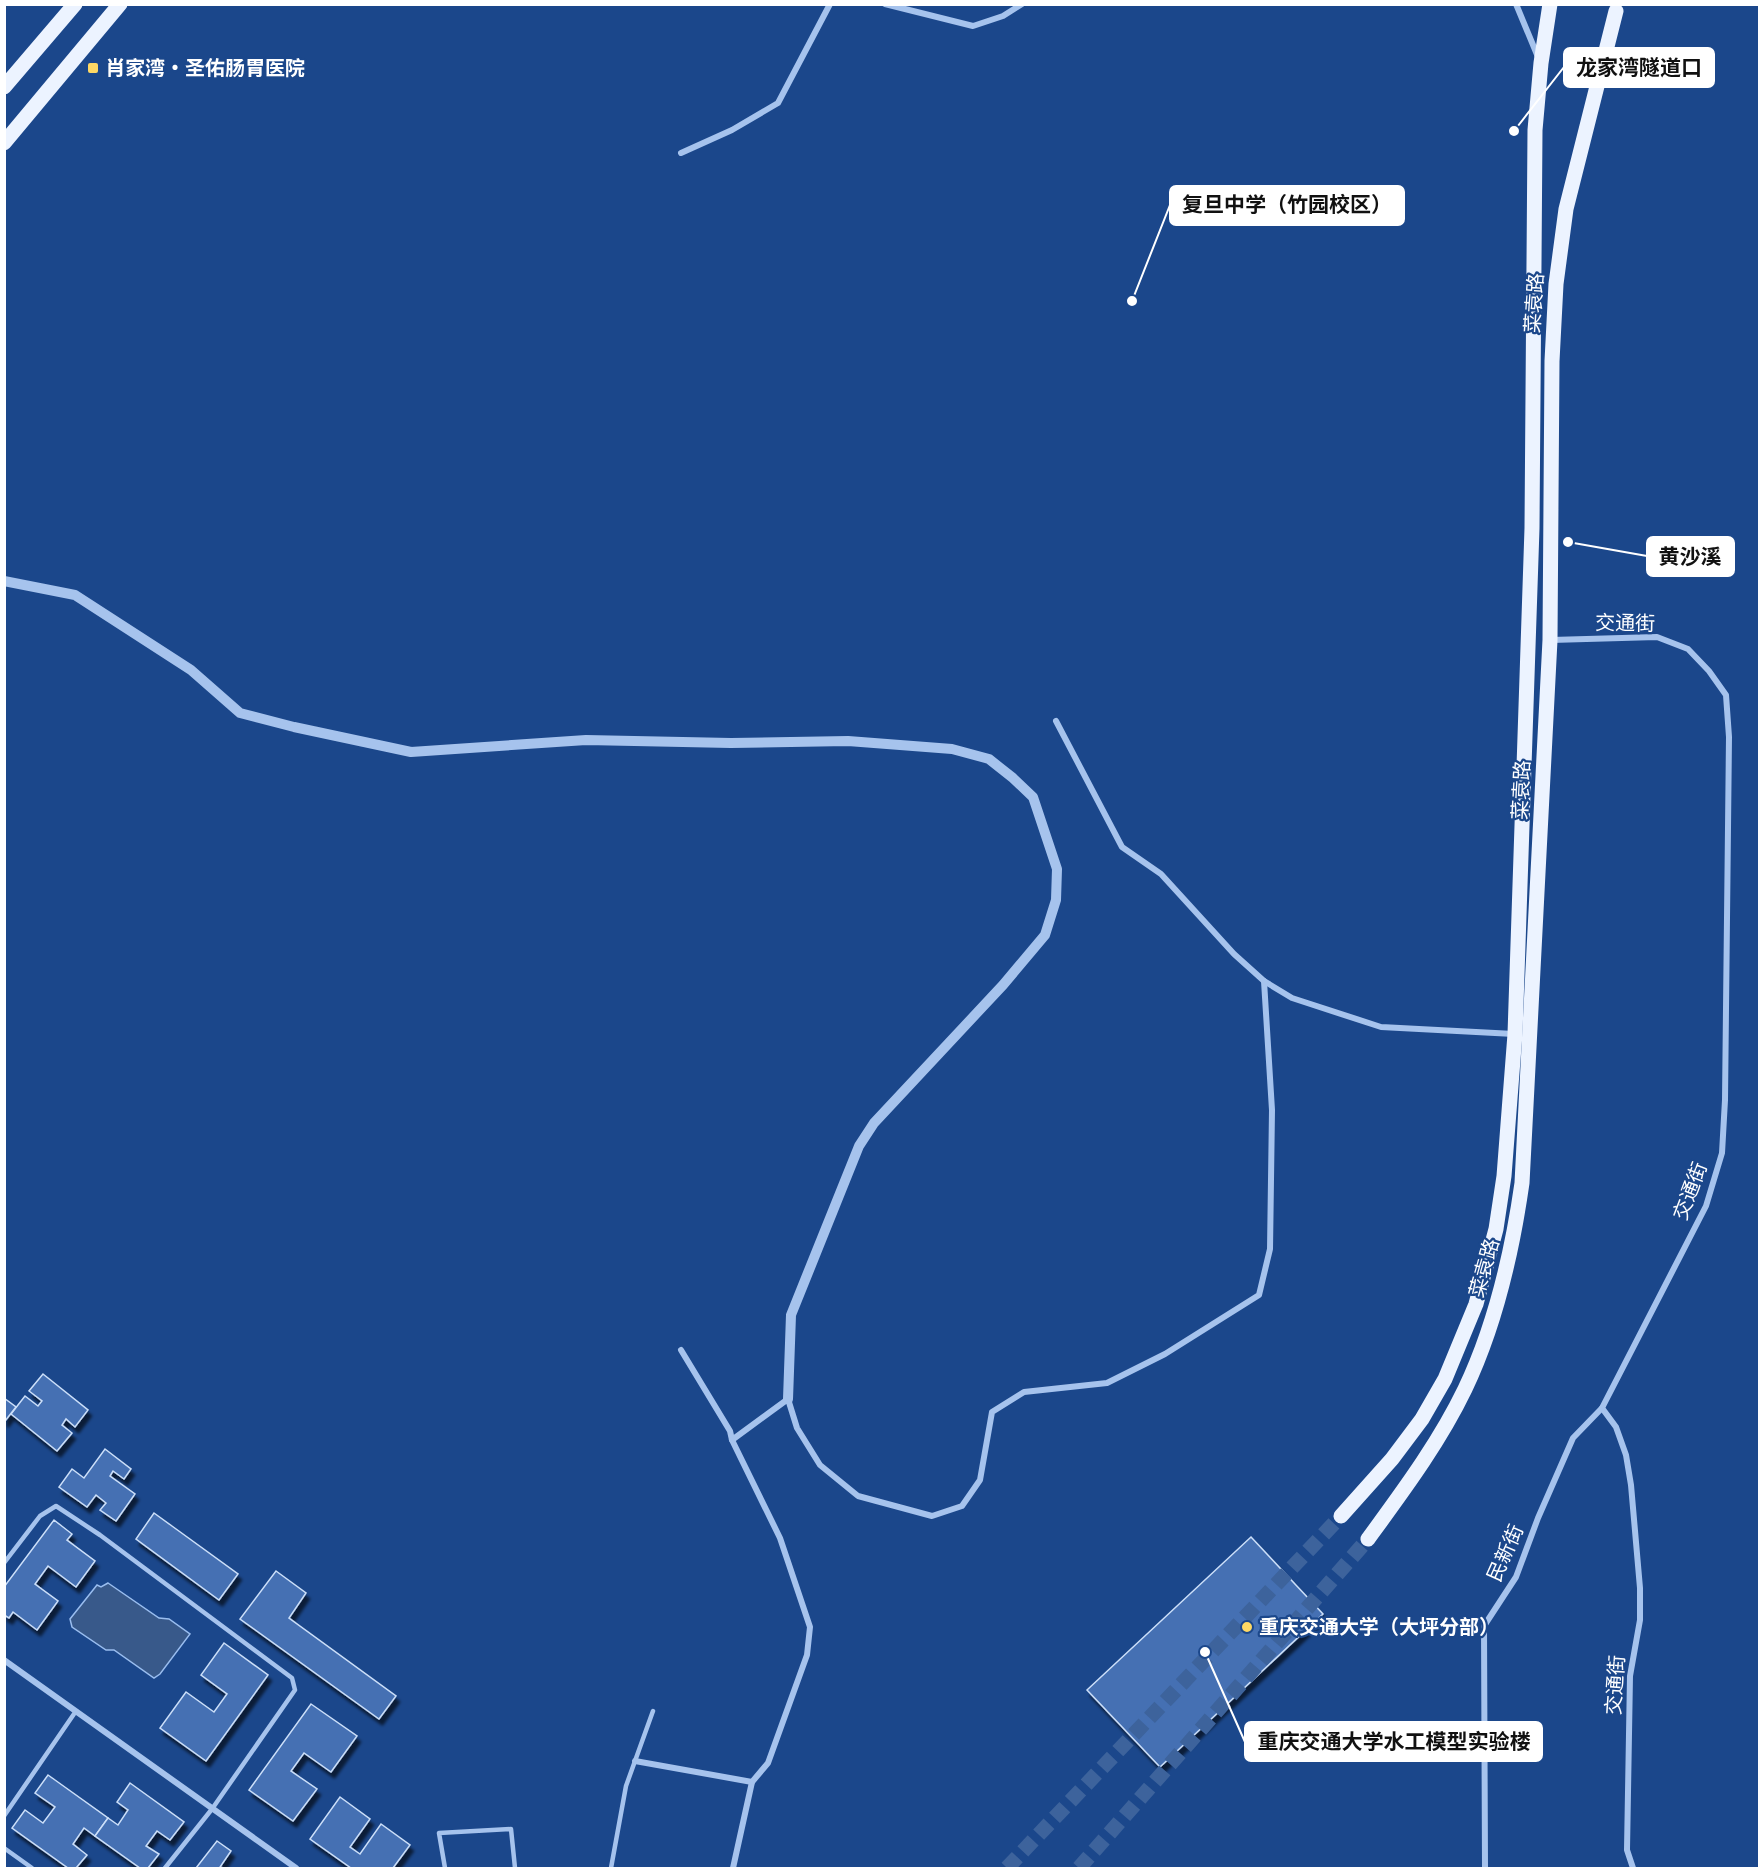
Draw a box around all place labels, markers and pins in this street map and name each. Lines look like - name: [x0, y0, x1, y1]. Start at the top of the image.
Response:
- callout: 龙家湾隧道口: [1564, 48, 1714, 87]
- place label: 肖家湾‧圣佑肠胃医院: [105, 57, 305, 81]
- marker: 肖家湾‧圣佑肠胃医院: [86, 61, 100, 75]
- callout: 复旦中学（竹园校区）: [1170, 186, 1404, 225]
- callout: 黄沙溪: [1647, 537, 1734, 576]
- place label: 重庆交通大学（大坪分部）: [1259, 1616, 1499, 1640]
- marker: 重庆交通大学（大坪分部）: [1240, 1620, 1254, 1634]
- callout: 重庆交通大学水工模型实验楼: [1245, 1722, 1542, 1761]

